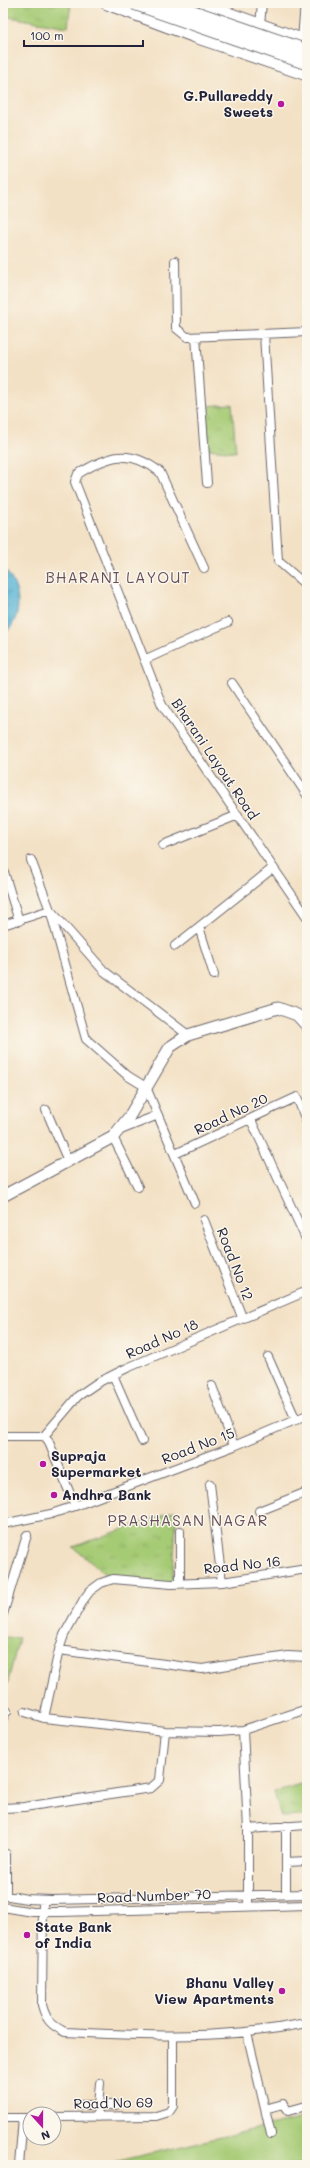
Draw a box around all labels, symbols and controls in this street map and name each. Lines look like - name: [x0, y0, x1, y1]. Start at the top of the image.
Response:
- scale bar: [24, 22, 143, 48]
- text: 100 m: [30, 27, 64, 43]
- place label: G.Pullareddy Sweets: [183, 86, 273, 121]
- marker: G.Pullareddy Sweets: [276, 99, 286, 109]
- district label: BHARANI LAYOUT: [45, 567, 191, 587]
- street label: Bharani Layout Road: [168, 694, 263, 823]
- street label: Road No 20: [191, 1088, 271, 1139]
- street label: Road No 12: [213, 1225, 258, 1303]
- street label: Road No 18: [123, 1314, 201, 1363]
- street label: Road No 15: [159, 1423, 237, 1468]
- place label: Supraja Supermarket: [51, 1446, 141, 1481]
- marker: Supraja Supermarket: [38, 1459, 48, 1469]
- place label: Andhra Bank: [62, 1485, 151, 1504]
- marker: Andhra Bank: [49, 1490, 59, 1500]
- district label: PRASHASAN NAGAR: [108, 1510, 268, 1530]
- street label: Road No 16: [203, 1551, 281, 1578]
- street label: Road Number 70: [97, 1884, 212, 1907]
- place label: State Bank of India: [35, 1917, 112, 1952]
- marker: State Bank of India: [22, 1930, 32, 1940]
- place label: Bhanu Valley View Apartments: [154, 1973, 274, 2008]
- marker: Bhanu Valley View Apartments: [277, 1986, 287, 1996]
- street label: Road No 69: [73, 2092, 153, 2113]
- north arrow: [22, 2106, 62, 2146]
- text: N: [39, 2127, 52, 2144]

